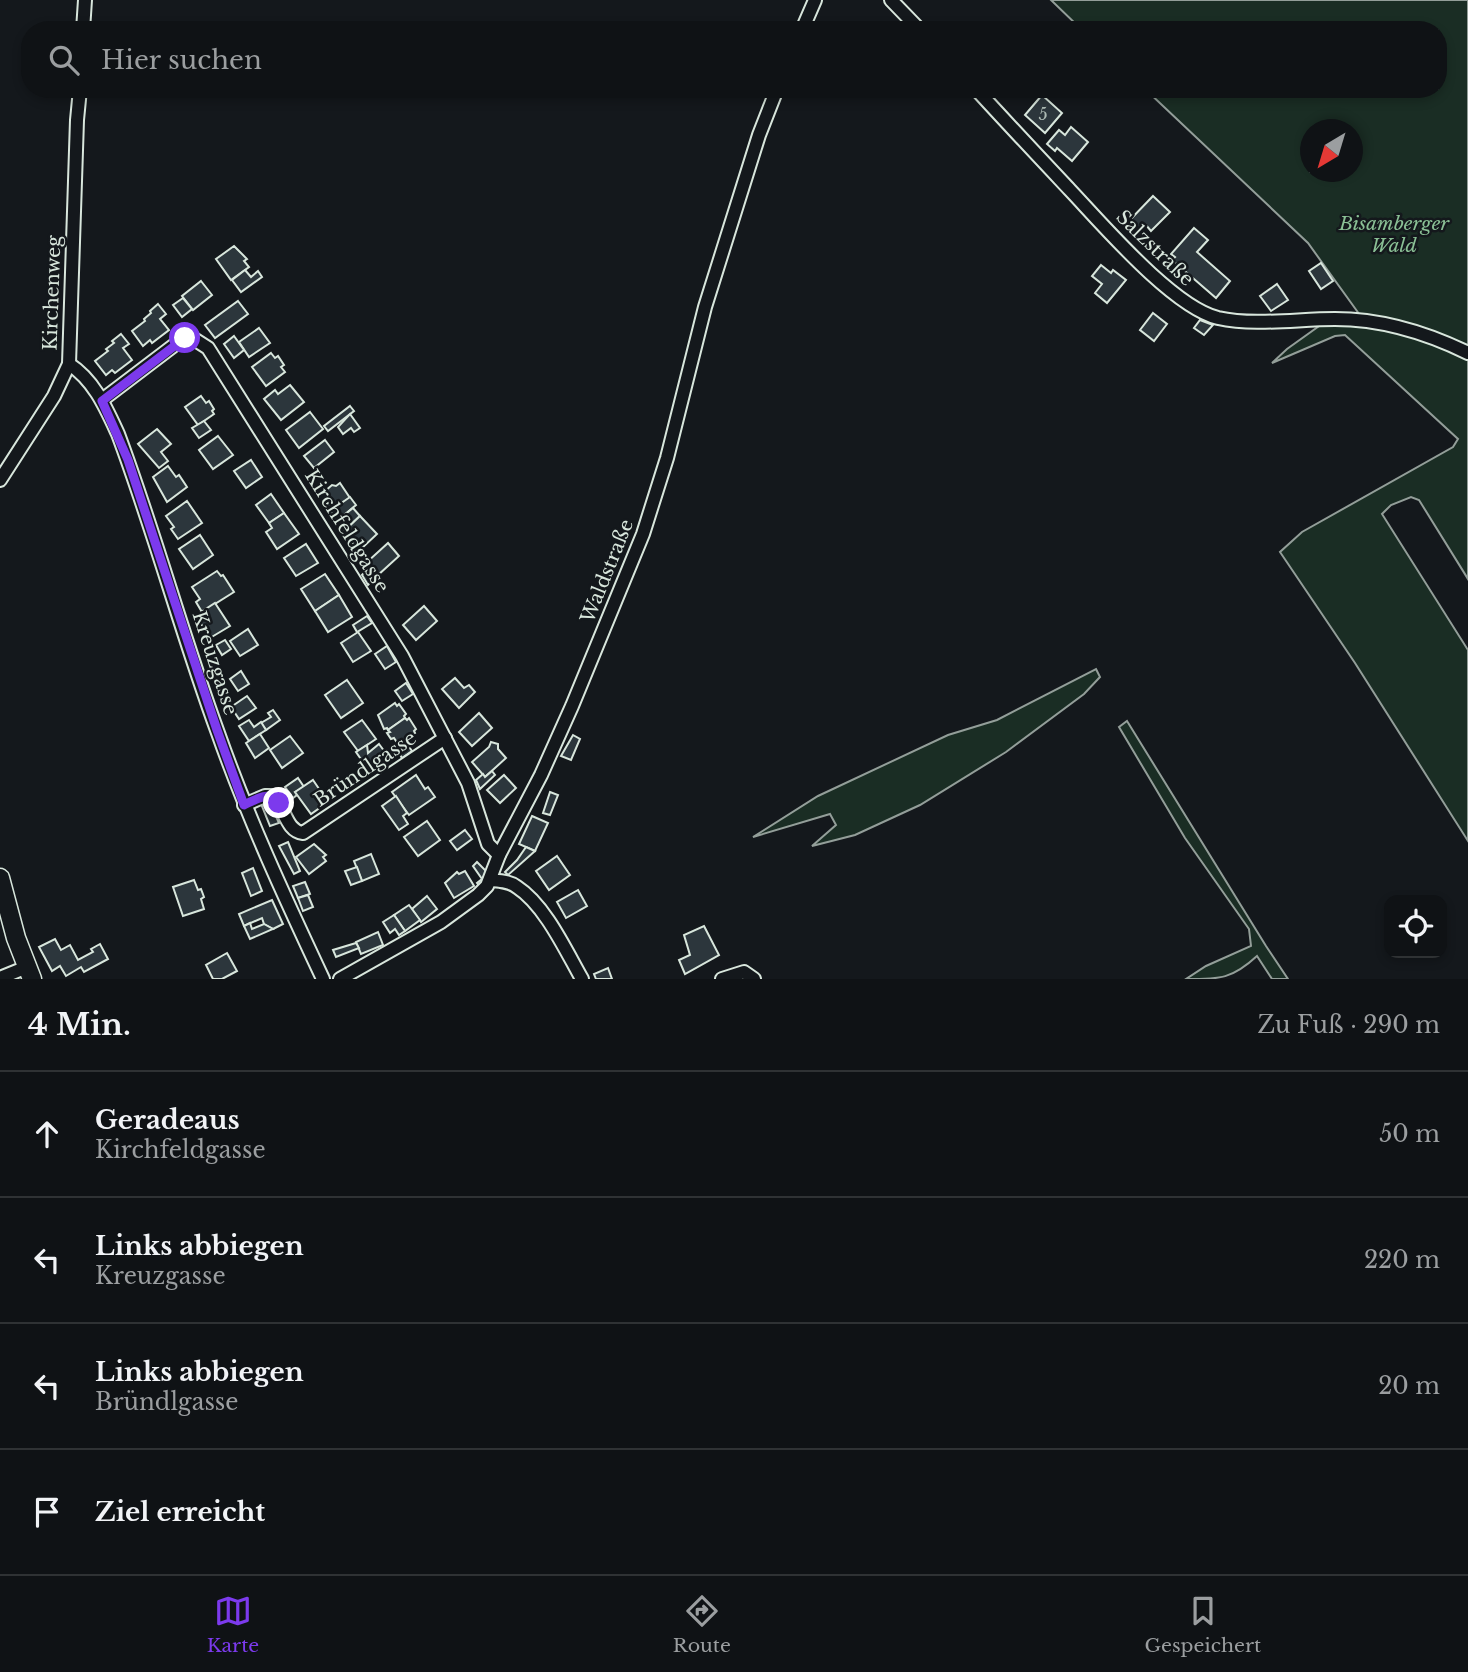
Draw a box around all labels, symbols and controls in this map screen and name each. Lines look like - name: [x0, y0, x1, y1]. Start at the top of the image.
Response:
- search box: [21, 21, 1447, 98]
- icon: search: [45, 41, 83, 79]
- text: Hier suchen: [101, 44, 262, 76]
- house number: 5: [1038, 104, 1048, 124]
- north arrow: [1300, 119, 1363, 182]
- street label: Salzstraße: [1111, 205, 1199, 291]
- park label: Bisamberger Wald: [1338, 212, 1450, 257]
- street label: Kirchenweg: [38, 234, 66, 351]
- route start: [169, 322, 200, 353]
- street label: Kirchfeldgasse: [300, 465, 394, 597]
- street label: Waldstraße: [575, 516, 638, 627]
- street label: Kreuzgasse: [187, 608, 243, 718]
- street label: Bründlgasse: [309, 726, 421, 812]
- route end: [263, 787, 294, 818]
- map controls: [1384, 895, 1447, 958]
- button: locate: [1384, 895, 1447, 958]
- text: 4 Min.: [28, 1006, 131, 1043]
- text: Zu Fuß · 290 m: [1258, 1011, 1440, 1039]
- text: Geradeaus: [95, 1104, 240, 1136]
- icon: ahead: [28, 1115, 66, 1153]
- text: 50 m: [1379, 1120, 1440, 1148]
- text: Kirchfeldgasse: [95, 1136, 266, 1164]
- text: Links abbiegen: [95, 1230, 304, 1262]
- icon: left: [28, 1241, 66, 1279]
- text: 220 m: [1364, 1246, 1440, 1274]
- text: Kreuzgasse: [95, 1262, 226, 1290]
- text: Links abbiegen: [95, 1356, 304, 1388]
- icon: left: [28, 1367, 66, 1405]
- text: 20 m: [1378, 1372, 1440, 1400]
- text: Bründlgasse: [95, 1388, 238, 1416]
- icon: arrive: [28, 1493, 66, 1531]
- text: Ziel erreicht: [95, 1496, 265, 1528]
- tab: Karte: [207, 1592, 259, 1657]
- tab: Route: [673, 1592, 731, 1657]
- tab: Gespeichert: [1144, 1592, 1261, 1657]

